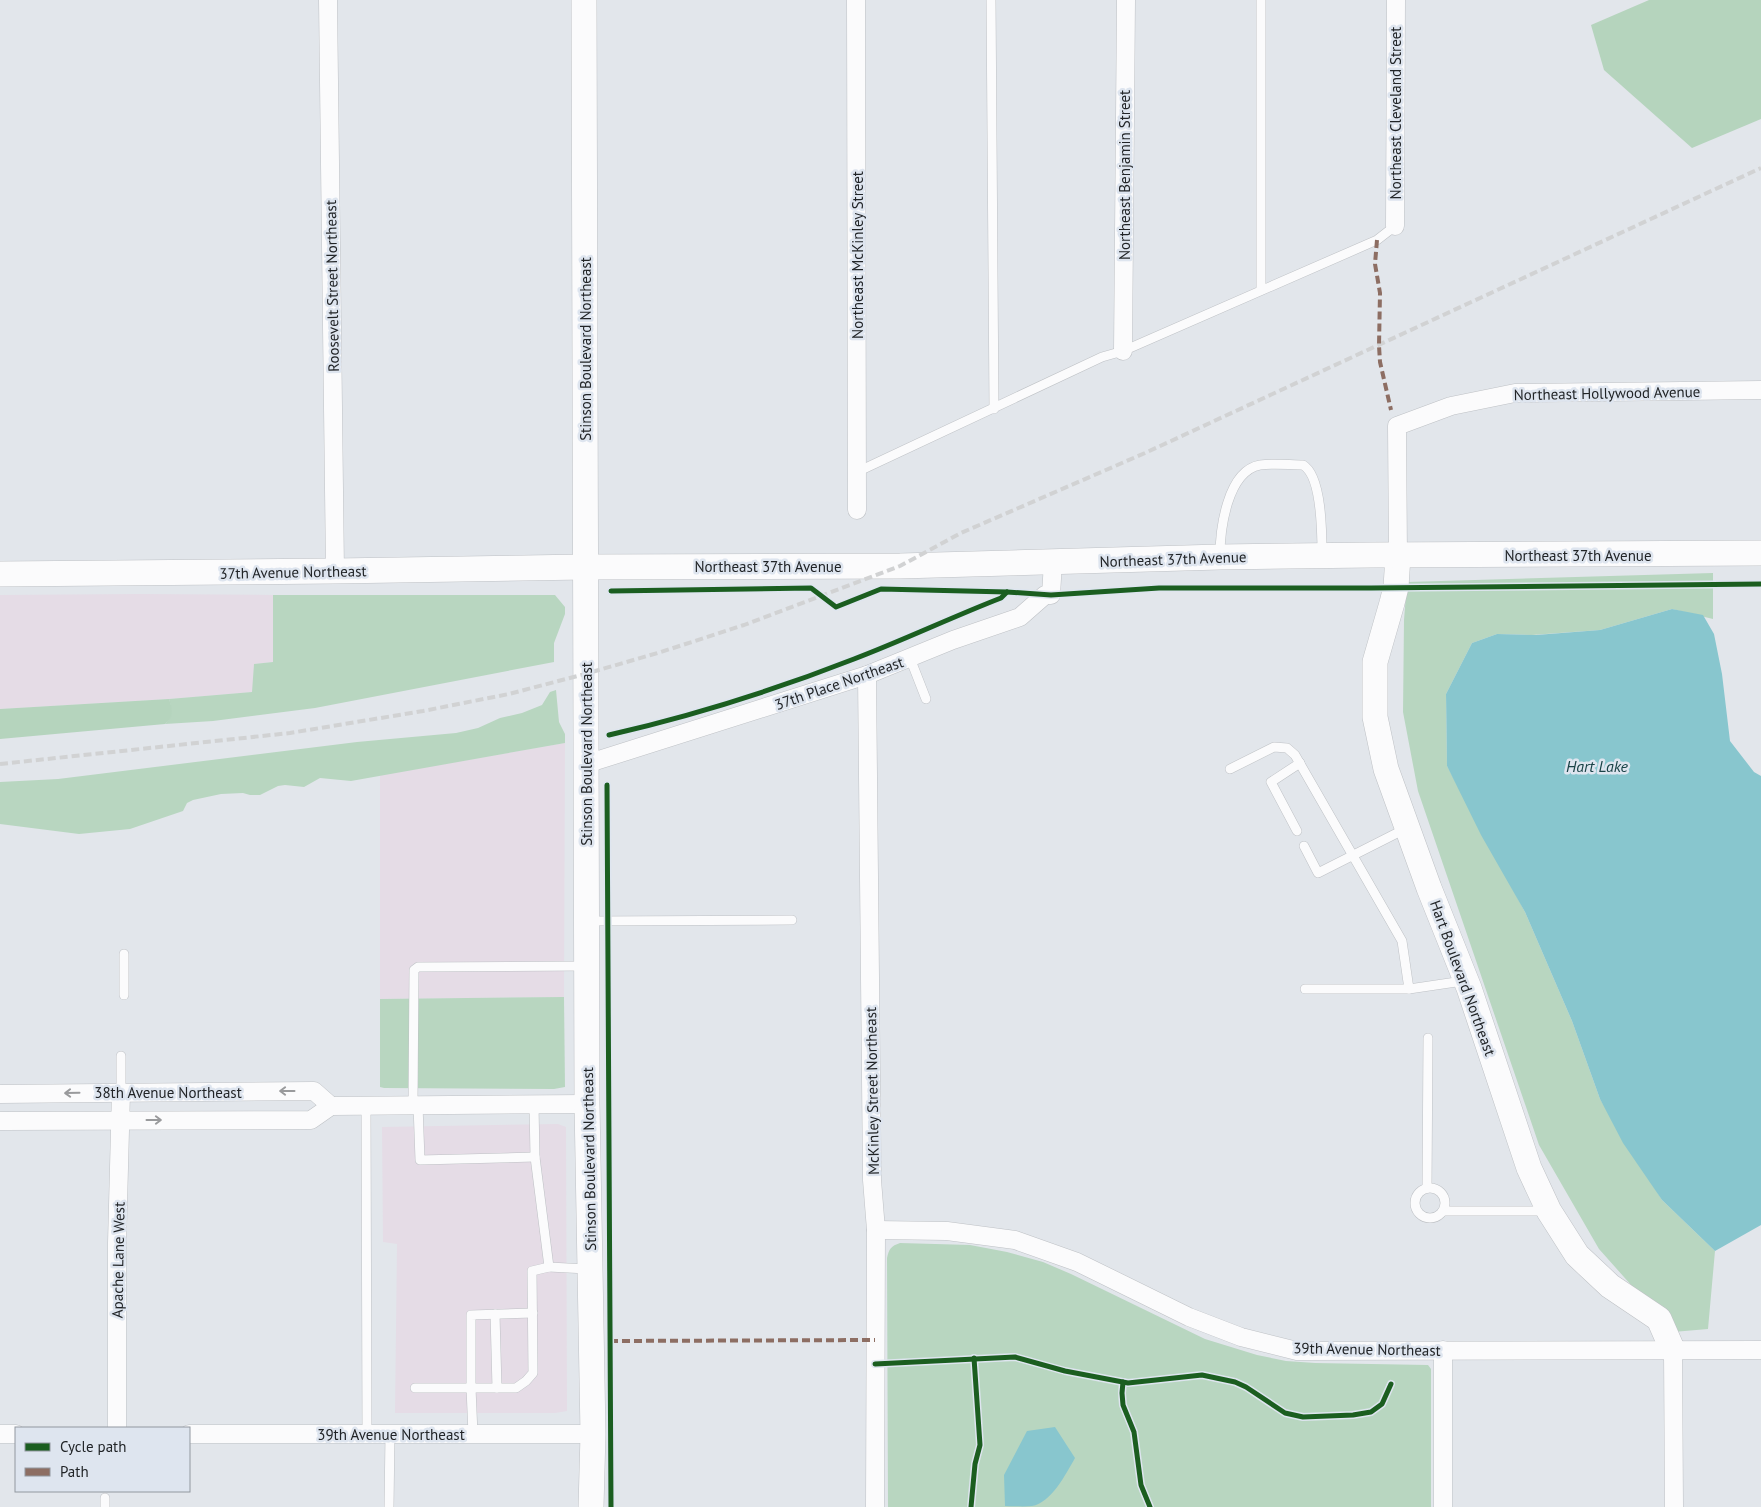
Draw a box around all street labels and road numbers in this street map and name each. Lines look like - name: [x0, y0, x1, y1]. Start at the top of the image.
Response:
- street label: Northeast Cleveland Street: [1386, 27, 1405, 199]
- street label: Northeast Benjamin Street: [1115, 90, 1134, 260]
- street label: Northeast McKinley Street: [848, 171, 867, 339]
- street label: Roosevelt Street Northeast: [321, 200, 343, 372]
- street label: Stinson Boulevard Northeast: [576, 257, 595, 441]
- street label: Northeast Hollywood Avenue: [1513, 382, 1701, 404]
- street label: Northeast 37th Avenue: [1504, 546, 1652, 565]
- street label: Northeast 37th Avenue: [1099, 547, 1247, 571]
- street label: Northeast 37th Avenue: [694, 557, 842, 576]
- street label: 37th Avenue Northeast: [219, 561, 367, 583]
- street label: 37th Place Northeast: [772, 652, 906, 714]
- street label: Stinson Boulevard Northeast: [577, 662, 596, 846]
- street label: Hart Boulevard Northeast: [1426, 898, 1500, 1058]
- street label: McKinley Street Northeast: [861, 1007, 883, 1175]
- street label: Stinson Boulevard Northeast: [578, 1067, 600, 1251]
- street label: 38th Avenue Northeast: [94, 1083, 242, 1102]
- street label: Apache Lane West: [107, 1202, 129, 1318]
- street label: 39th Avenue Northeast: [1293, 1338, 1441, 1360]
- street label: 39th Avenue Northeast: [317, 1425, 465, 1444]

